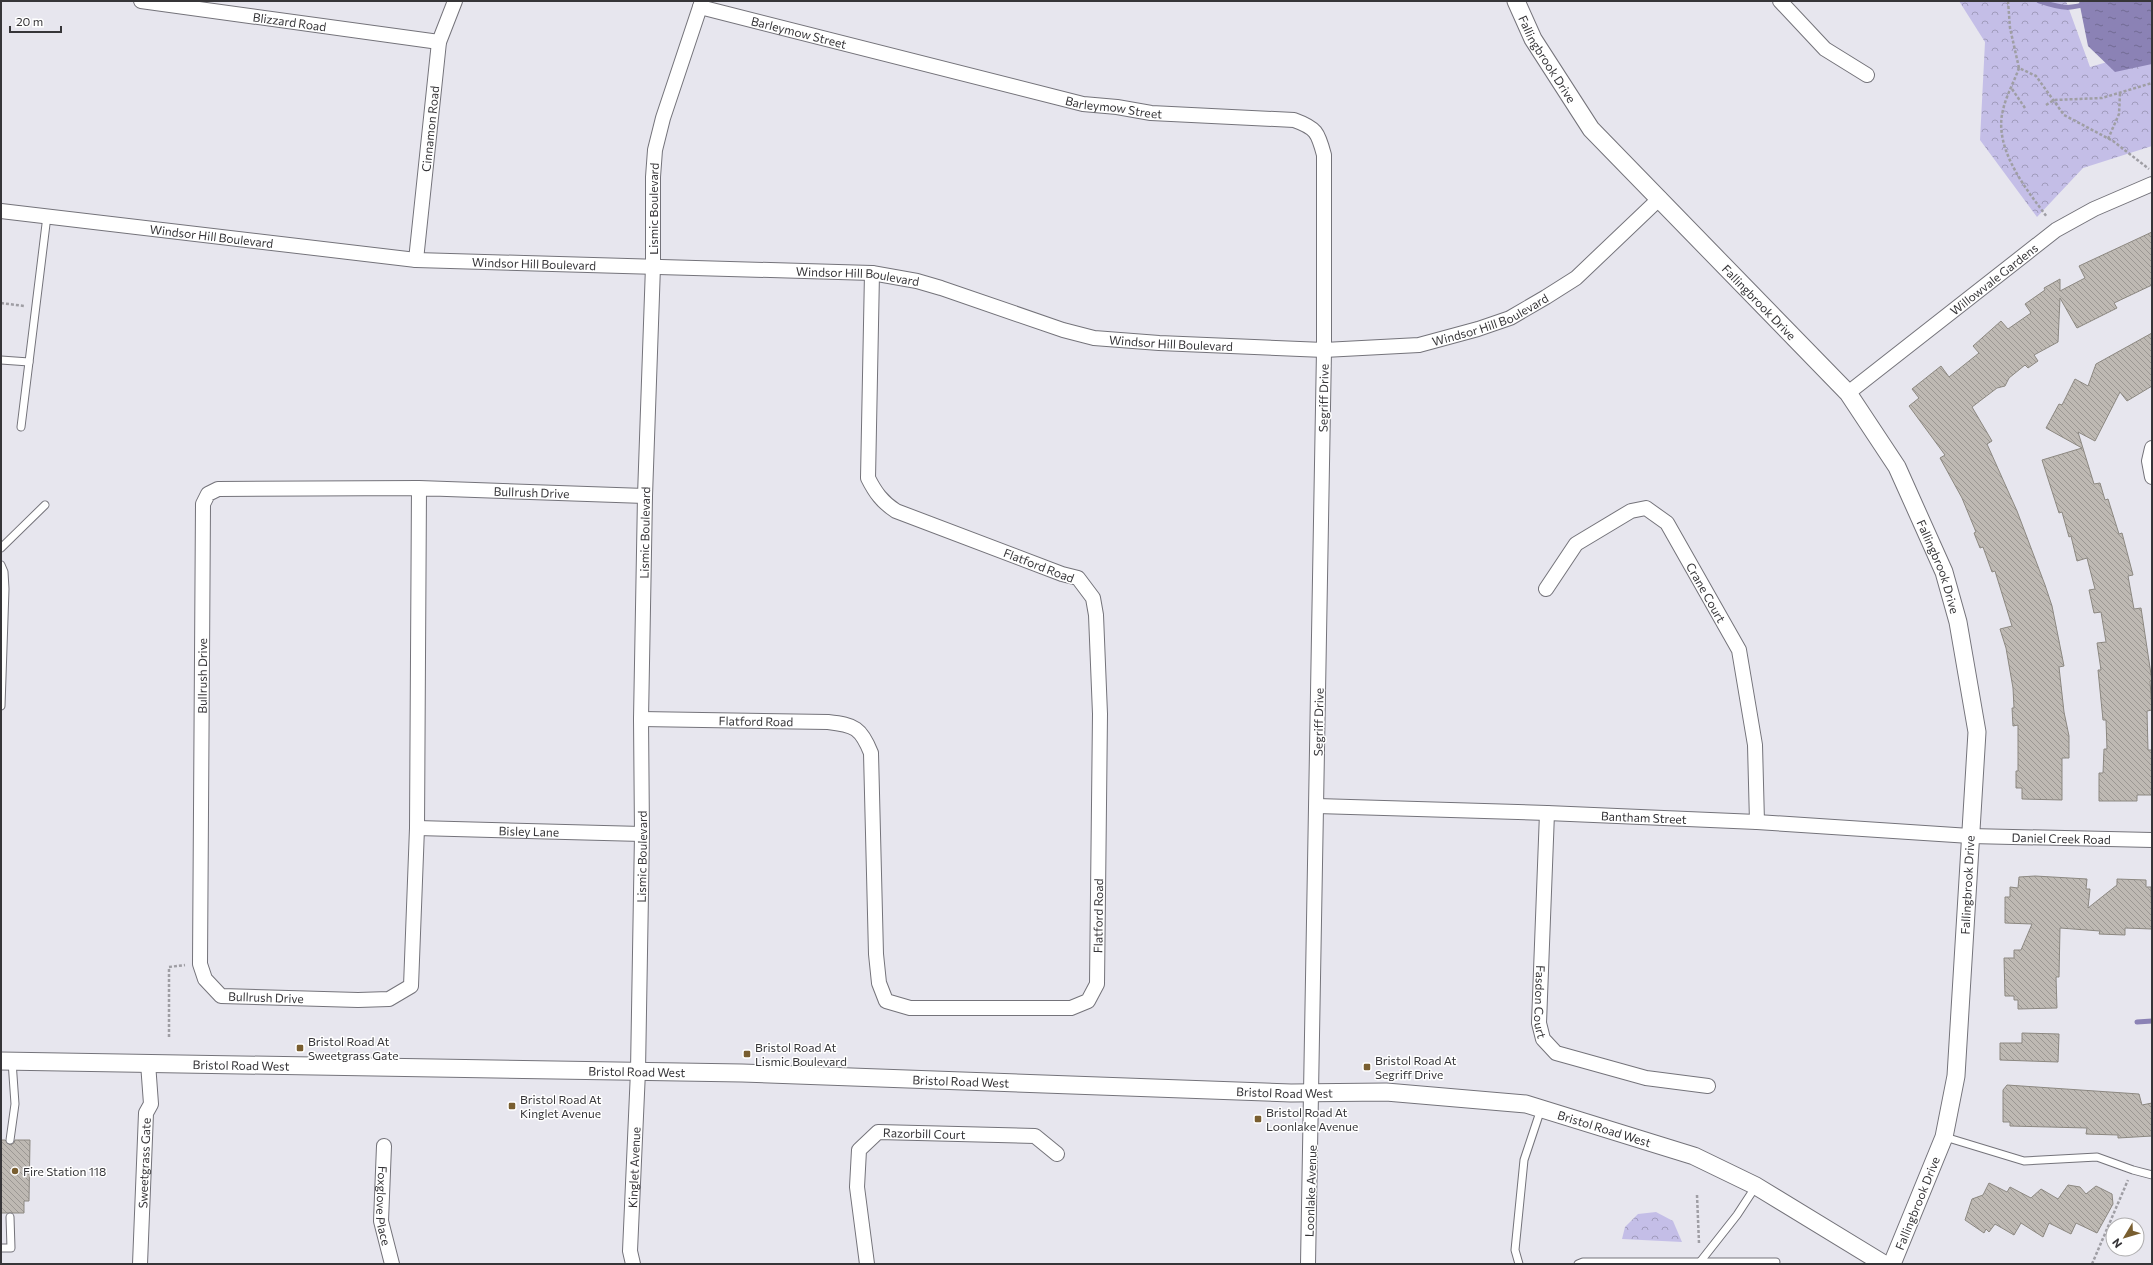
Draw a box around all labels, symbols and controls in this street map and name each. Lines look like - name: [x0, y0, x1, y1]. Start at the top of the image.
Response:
- scale bar: [10, 8, 61, 34]
- street label: Blizzard Road: [252, 9, 327, 33]
- street label: Barleymow Street: [750, 13, 848, 51]
- street label: Fallingbrook Drive: [1516, 13, 1579, 105]
- text: 20 m: [16, 14, 43, 28]
- street label: Cinnamon Road: [418, 85, 441, 172]
- street label: Barleymow Street: [1064, 93, 1162, 121]
- street label: Lismic Boulevard: [646, 162, 661, 255]
- street label: Windsor Hill Boulevard: [149, 222, 274, 250]
- street label: Willowvale Gardens: [1947, 240, 2040, 318]
- street label: Windsor Hill Boulevard: [472, 255, 596, 272]
- street label: Fallingbrook Drive: [1720, 261, 1799, 342]
- street label: Windsor Hill Boulevard: [796, 264, 921, 288]
- street label: Windsor Hill Boulevard: [1430, 290, 1551, 348]
- street label: Windsor Hill Boulevard: [1109, 332, 1233, 353]
- street label: Segriff Drive: [1315, 364, 1331, 432]
- street label: Bullrush Drive: [494, 484, 570, 500]
- street label: Lismic Boulevard: [637, 486, 652, 579]
- street label: Fallingbrook Drive: [1914, 517, 1962, 615]
- street label: Flatford Road: [1002, 545, 1076, 585]
- street label: Crane Court: [1684, 560, 1729, 625]
- street label: Bullrush Drive: [195, 638, 209, 714]
- street label: Segriff Drive: [1310, 688, 1326, 756]
- street label: Flatford Road: [719, 713, 793, 728]
- street label: Bantham Street: [1601, 808, 1687, 826]
- street label: Lismic Boulevard: [634, 810, 649, 903]
- street label: Bisley Lane: [499, 823, 559, 839]
- street label: Daniel Creek Road: [2011, 830, 2111, 846]
- street label: Fallingbrook Drive: [1957, 835, 1977, 935]
- street label: Flatford Road: [1090, 878, 1105, 953]
- street label: Fasdon Court: [1532, 965, 1550, 1040]
- street label: Bullrush Drive: [228, 989, 304, 1005]
- place label: Bristol Road At Sweetgrass Gate: [308, 1034, 399, 1062]
- place label: Bristol Road At Lismic Boulevard: [755, 1040, 847, 1068]
- marker: Bristol Road At Sweetgrass Gate: [295, 1043, 305, 1053]
- marker: Bristol Road At Lismic Boulevard: [742, 1049, 752, 1059]
- place label: Bristol Road At Segriff Drive: [1375, 1053, 1457, 1081]
- street label: Bristol Road West: [192, 1057, 290, 1073]
- marker: Bristol Road At Segriff Drive: [1362, 1062, 1372, 1072]
- street label: Bristol Road West: [588, 1064, 686, 1079]
- street label: Bristol Road West: [912, 1072, 1010, 1090]
- street label: Bristol Road West: [1236, 1084, 1333, 1100]
- place label: Bristol Road At Kinglet Avenue: [520, 1092, 602, 1120]
- marker: Bristol Road At Kinglet Avenue: [507, 1101, 517, 1111]
- place label: Bristol Road At Loonlake Avenue: [1266, 1105, 1358, 1133]
- street label: Bristol Road West: [1556, 1107, 1653, 1149]
- marker: Bristol Road At Loonlake Avenue: [1253, 1114, 1263, 1124]
- street label: Sweetgrass Gate: [135, 1118, 153, 1209]
- street label: Razorbill Court: [883, 1125, 966, 1141]
- street label: Kinglet Avenue: [625, 1127, 643, 1208]
- street label: Loonlake Avenue: [1301, 1145, 1319, 1237]
- street label: Fallingbrook Drive: [1892, 1154, 1942, 1252]
- place label: Fire Station 118: [23, 1164, 106, 1178]
- marker: Fire Station 118: [10, 1166, 20, 1176]
- street label: Foxglove Place: [374, 1166, 394, 1247]
- north arrow: [2105, 1217, 2145, 1257]
- text: N: [2109, 1236, 2124, 1251]

